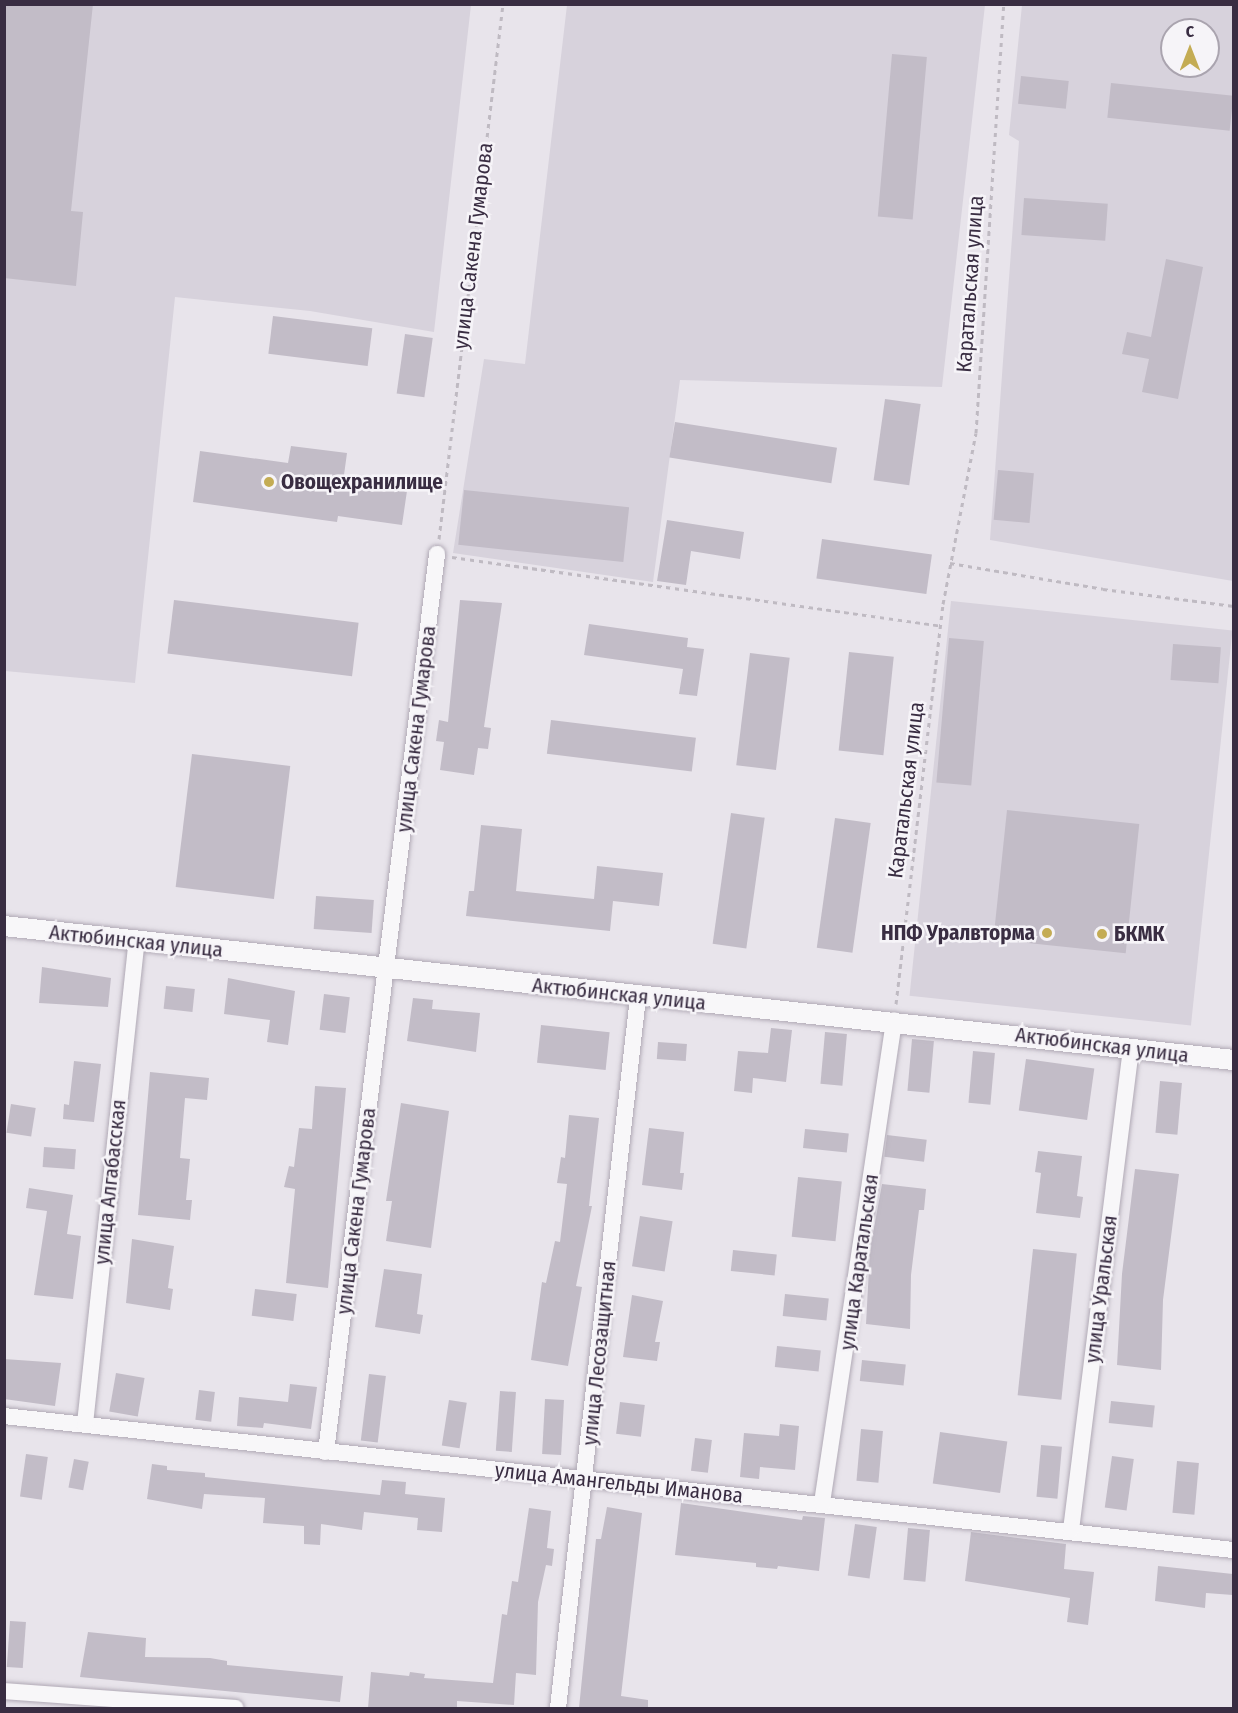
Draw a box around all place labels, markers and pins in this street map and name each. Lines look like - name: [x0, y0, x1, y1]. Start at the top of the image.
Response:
- place label: Овощехранилище: [281, 469, 443, 495]
- marker: Овощехранилище: [262, 475, 276, 489]
- place label: НПФ Уралвторма: [881, 920, 1035, 946]
- place label: БКМК: [1114, 921, 1165, 947]
- marker: НПФ Уралвторма: [1040, 926, 1054, 940]
- marker: БКМК: [1095, 927, 1109, 941]

